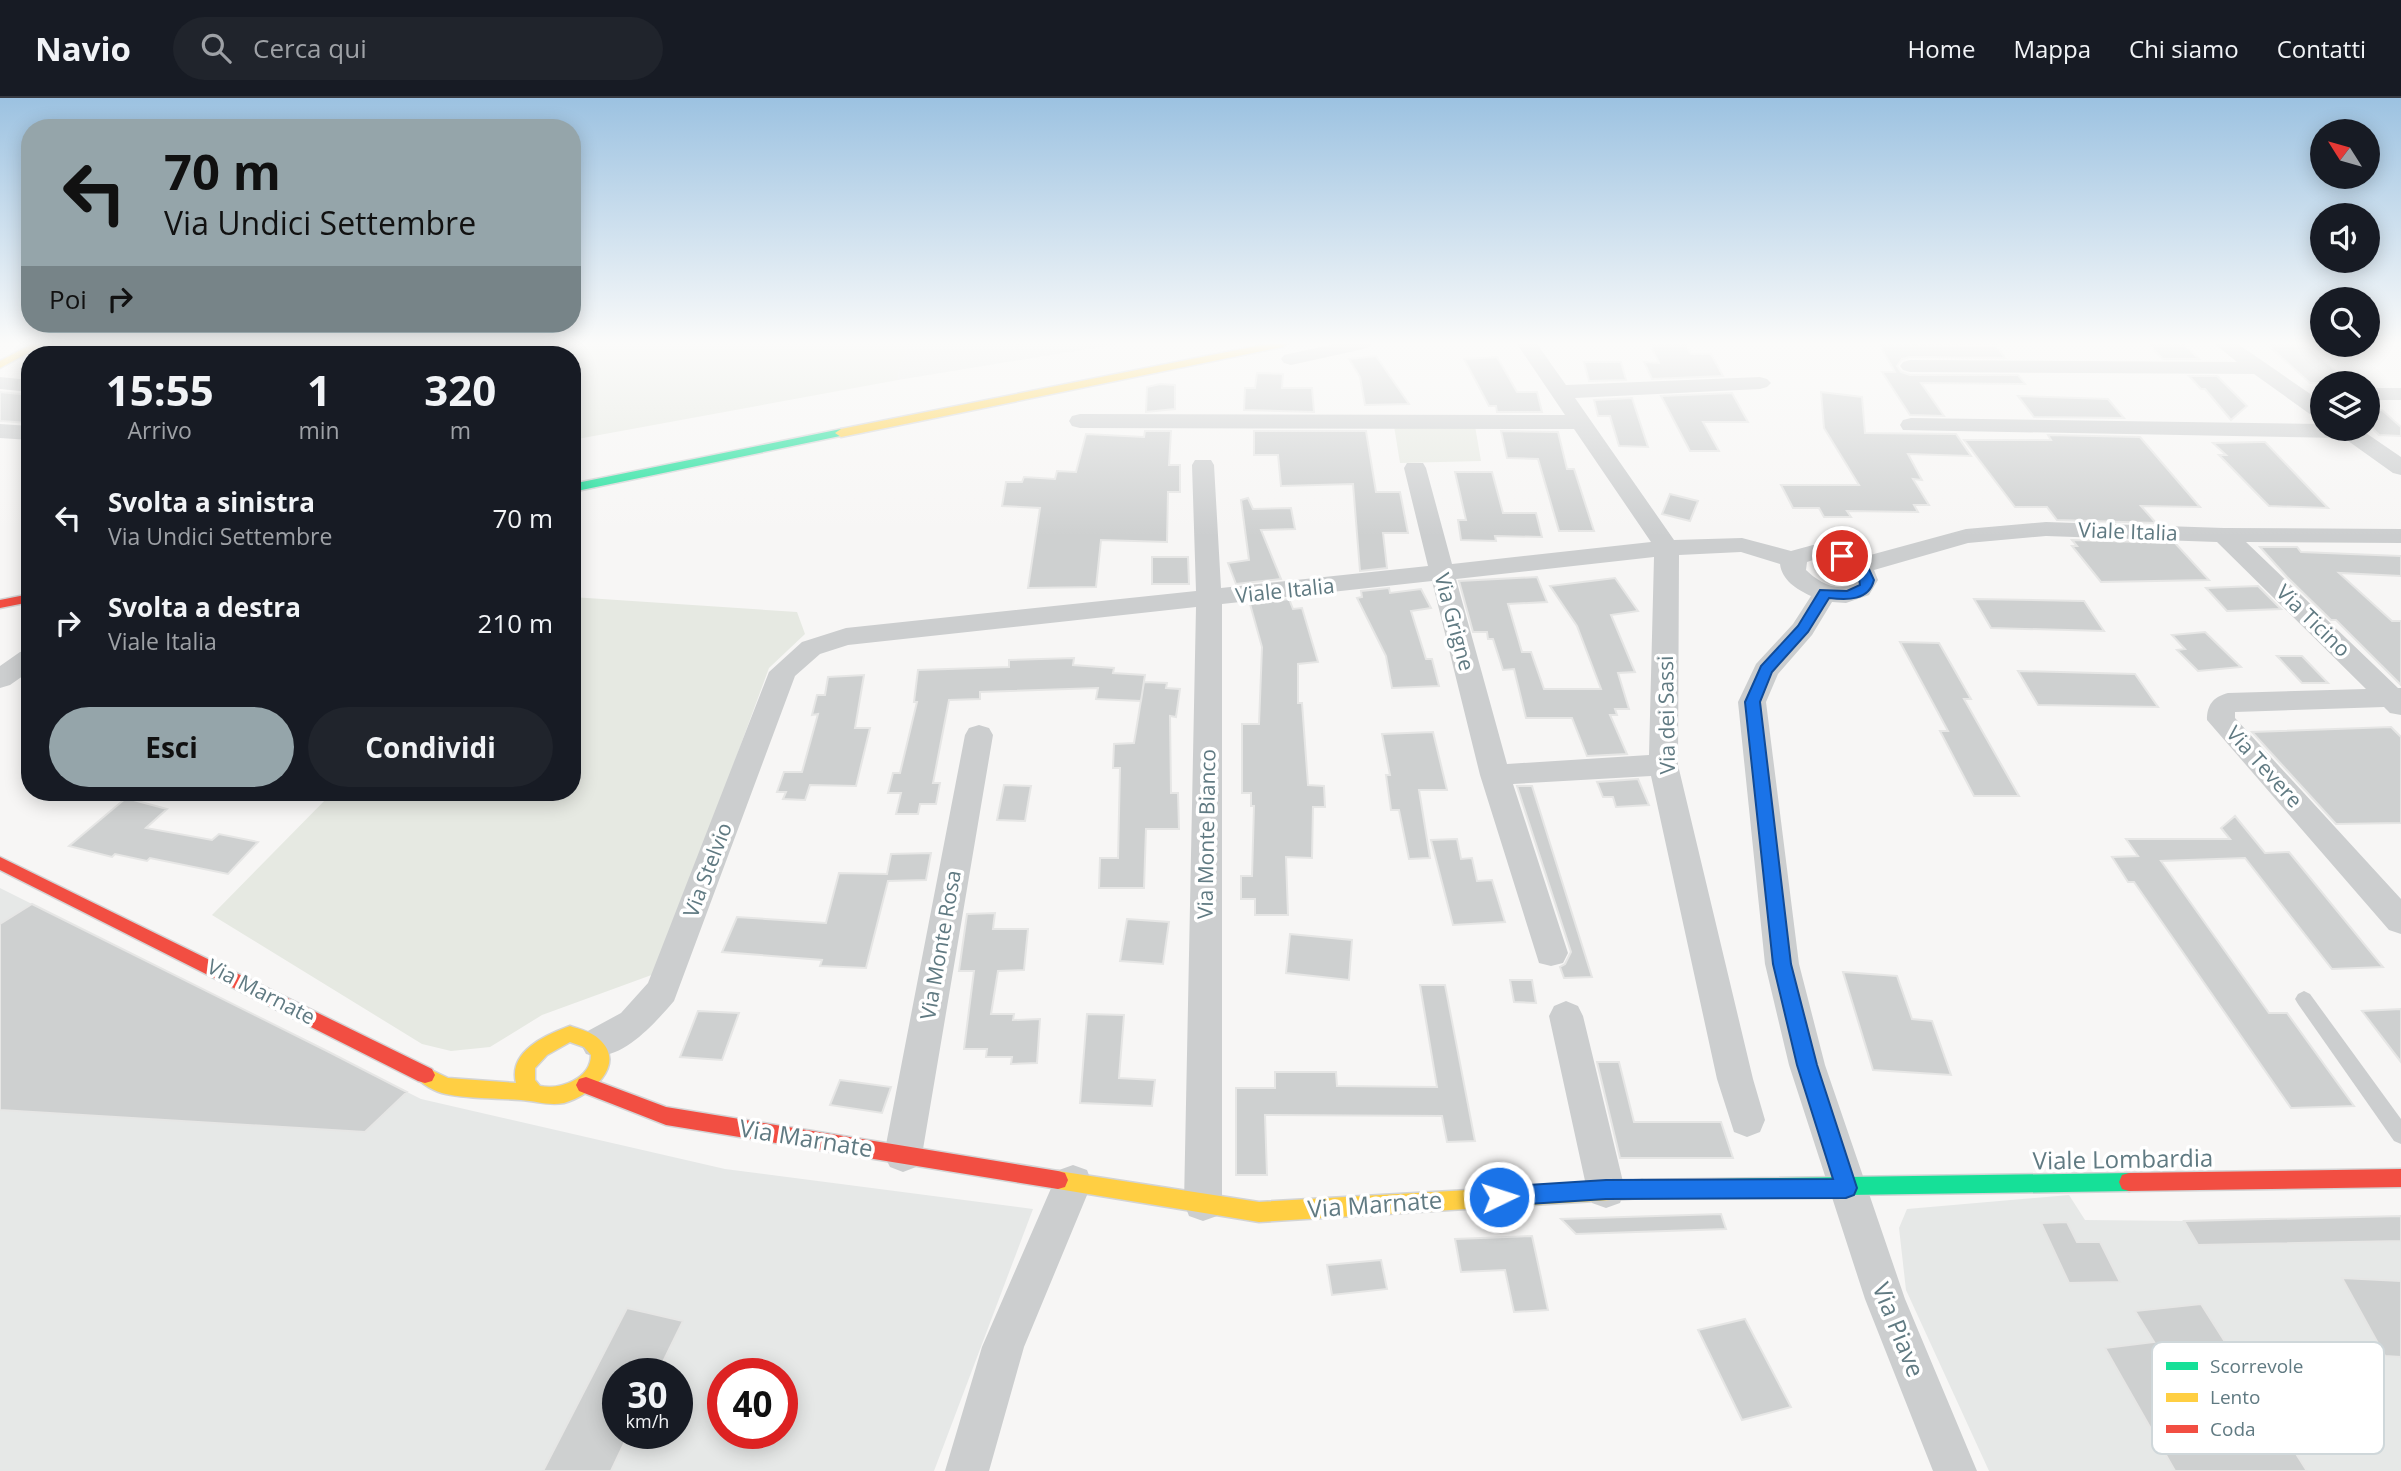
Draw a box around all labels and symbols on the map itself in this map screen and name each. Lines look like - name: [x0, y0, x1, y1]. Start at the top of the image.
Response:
- north arrow: [2310, 119, 2380, 189]
- street label: Viale Italia: [2078, 515, 2178, 547]
- pin: [1812, 526, 1872, 586]
- street label: Via Grigne: [1428, 570, 1481, 674]
- street label: Viale Italia: [1234, 571, 1336, 609]
- street label: Via Ticino: [2271, 578, 2357, 663]
- street label: Via dei Sassi: [1651, 655, 1681, 775]
- street label: Via Tevere: [2221, 719, 2309, 813]
- street label: Via Monte Bianco: [1191, 749, 1221, 919]
- street label: Via Stelvio: [676, 818, 738, 921]
- street label: Via Monte Rosa: [913, 868, 967, 1022]
- street label: Via Marnate: [203, 952, 320, 1030]
- street label: Via Marnate: [737, 1111, 875, 1164]
- street label: Viale Lombardia: [2032, 1140, 2214, 1177]
- position arrow: [1462, 1160, 1536, 1234]
- street label: Via Marnate: [1307, 1182, 1443, 1225]
- street label: Via Piave: [1866, 1277, 1933, 1382]
- legend: [2152, 1342, 2384, 1454]
- text: Scorrevole: [2210, 1353, 2304, 1379]
- speed limit sign: 40: [707, 1358, 798, 1449]
- text: Lento: [2210, 1384, 2260, 1410]
- text: Coda: [2210, 1416, 2256, 1442]

